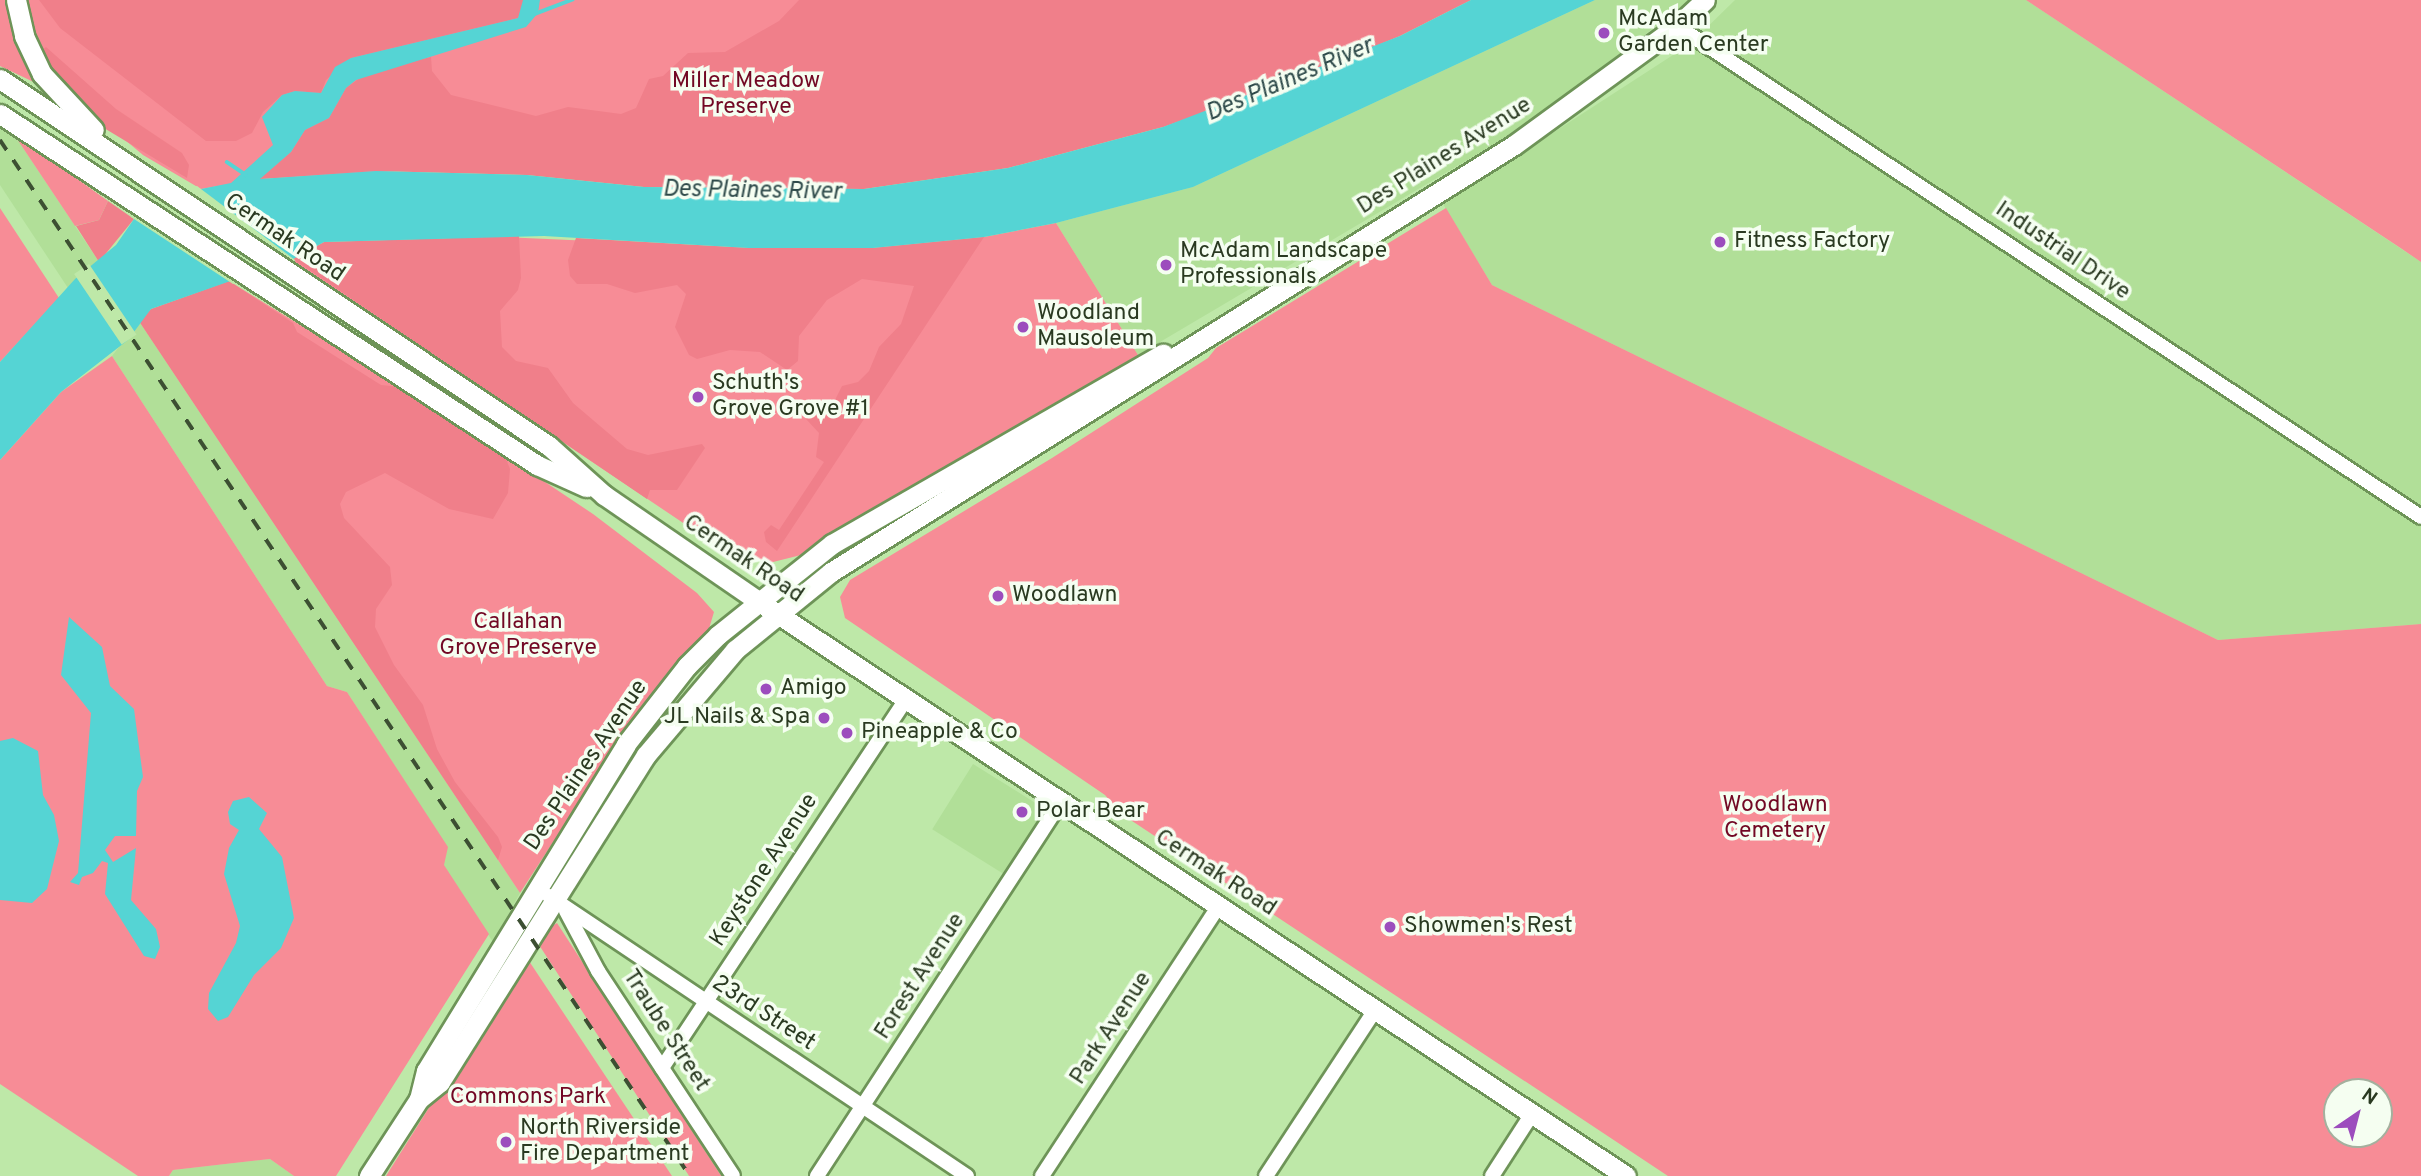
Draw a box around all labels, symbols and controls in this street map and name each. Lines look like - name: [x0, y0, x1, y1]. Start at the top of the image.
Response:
- place label: McAdam Garden Center: [1618, 6, 1769, 60]
- marker: McAdam Garden Center: [1596, 25, 1612, 41]
- water label: Des Plaines River: [1202, 33, 1378, 129]
- park label: Miller Meadow Preserve: [672, 68, 820, 122]
- street label: Des Plaines Avenue: [1353, 92, 1537, 222]
- water label: Des Plaines River: [662, 176, 842, 208]
- street label: Cermak Road: [219, 189, 349, 289]
- street label: Industrial Drive: [1989, 197, 2135, 307]
- place label: Fitness Factory: [1734, 228, 1890, 256]
- marker: Fitness Factory: [1712, 234, 1728, 250]
- place label: McAdam Landscape Professionals: [1180, 238, 1387, 292]
- marker: McAdam Landscape Professionals: [1158, 257, 1174, 273]
- place label: Woodland Mausoleum: [1037, 300, 1154, 354]
- marker: Woodland Mausoleum: [1015, 319, 1031, 335]
- place label: Schuth's Grove Grove #1: [712, 370, 869, 424]
- marker: Schuth's Grove Grove #1: [690, 389, 706, 405]
- street label: Cermak Road: [678, 510, 808, 610]
- place label: Woodlawn: [1012, 582, 1117, 610]
- marker: Woodlawn: [990, 588, 1006, 604]
- park label: Callahan Grove Preserve: [439, 609, 597, 663]
- street label: Des Plaines Avenue: [519, 675, 655, 857]
- place label: Amigo: [780, 675, 847, 703]
- marker: Amigo: [758, 681, 774, 697]
- place label: JL Nails & Spa: [663, 704, 810, 732]
- marker: JL Nails & Spa: [816, 710, 832, 726]
- place label: Pineapple & Co: [861, 719, 1018, 747]
- marker: Pineapple & Co: [839, 725, 855, 741]
- street label: Keystone Avenue: [705, 789, 825, 953]
- park label: Woodlawn Cemetery: [1722, 792, 1828, 846]
- place label: Polar Bear: [1036, 798, 1145, 826]
- marker: Polar Bear: [1014, 804, 1030, 820]
- street label: Cermak Road: [1149, 825, 1281, 923]
- street label: Forest Avenue: [870, 908, 972, 1046]
- place label: Showmen's Rest: [1404, 913, 1573, 941]
- marker: Showmen's Rest: [1382, 919, 1398, 935]
- street label: Traube Street: [615, 965, 715, 1097]
- street label: Park Avenue: [1065, 967, 1159, 1091]
- street label: 23rd Street: [706, 970, 820, 1058]
- north arrow: [2323, 1078, 2393, 1148]
- park label: Commons Park: [450, 1084, 606, 1112]
- text: N: [2356, 1084, 2381, 1111]
- place label: North Riverside Fire Department: [520, 1115, 689, 1169]
- marker: North Riverside Fire Department: [498, 1134, 514, 1150]

